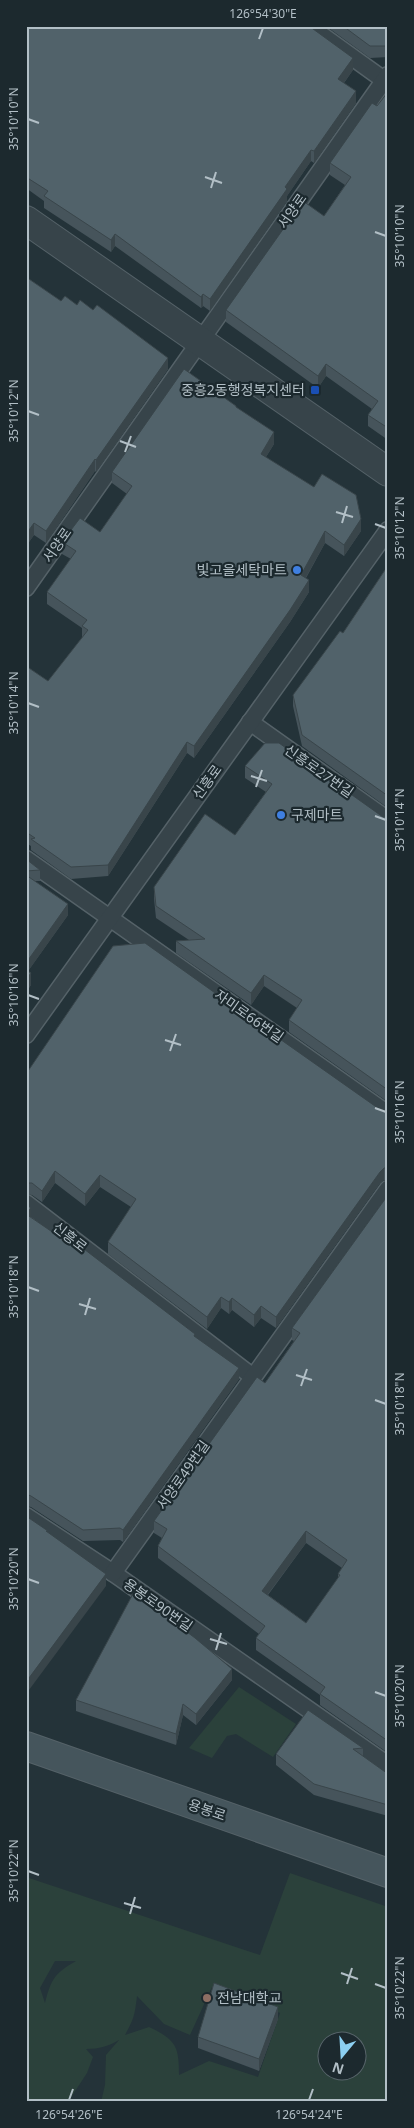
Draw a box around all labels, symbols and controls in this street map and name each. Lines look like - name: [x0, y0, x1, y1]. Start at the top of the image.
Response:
- text: 126°54'30"E: [229, 5, 297, 22]
- text: 35°10'10"N: [5, 87, 22, 151]
- street label: 서양로: [273, 189, 311, 232]
- text: 35°10'10"N: [391, 204, 408, 268]
- text: 35°10'12"N: [5, 379, 22, 443]
- place label: 중흥2동행정복지센터: [181, 380, 305, 399]
- marker: 중흥2동행정복지센터: [309, 384, 321, 396]
- text: 35°10'12"N: [391, 496, 408, 560]
- street label: 서양로: [38, 523, 76, 566]
- place label: 빛고을세탁마트: [197, 560, 287, 579]
- marker: 빛고을세탁마트: [291, 564, 303, 576]
- text: 35°10'14"N: [5, 671, 22, 735]
- street label: 신흥로27번길: [281, 740, 358, 801]
- street label: 신흥로: [188, 760, 226, 803]
- text: 35°10'14"N: [391, 788, 408, 852]
- place label: 구제마트: [291, 805, 343, 824]
- marker: 구제마트: [275, 809, 287, 821]
- text: 35°10'16"N: [5, 963, 22, 1027]
- street label: 자미로66번길: [211, 985, 288, 1046]
- text: 35°10'16"N: [391, 1080, 408, 1144]
- street label: 신흥로: [49, 1217, 91, 1256]
- text: 35°10'18"N: [5, 1255, 22, 1319]
- text: 35°10'18"N: [391, 1372, 408, 1436]
- street label: 서양로49번길: [152, 1436, 213, 1513]
- text: 35°10'20"N: [5, 1547, 22, 1611]
- street label: 용봉로90번길: [120, 1574, 197, 1635]
- text: 35°10'20"N: [391, 1664, 408, 1728]
- street label: 용봉로: [186, 1794, 229, 1825]
- text: 35°10'22"N: [5, 1839, 22, 1903]
- text: 35°10'22"N: [391, 1956, 408, 2020]
- place label: 전남대학교: [217, 1988, 282, 2007]
- marker: 전남대학교: [201, 1992, 213, 2004]
- north arrow: [316, 2030, 366, 2080]
- text: N: [329, 2058, 346, 2080]
- text: 126°54'26"E: [35, 2106, 103, 2123]
- text: 126°54'24"E: [275, 2106, 343, 2123]

